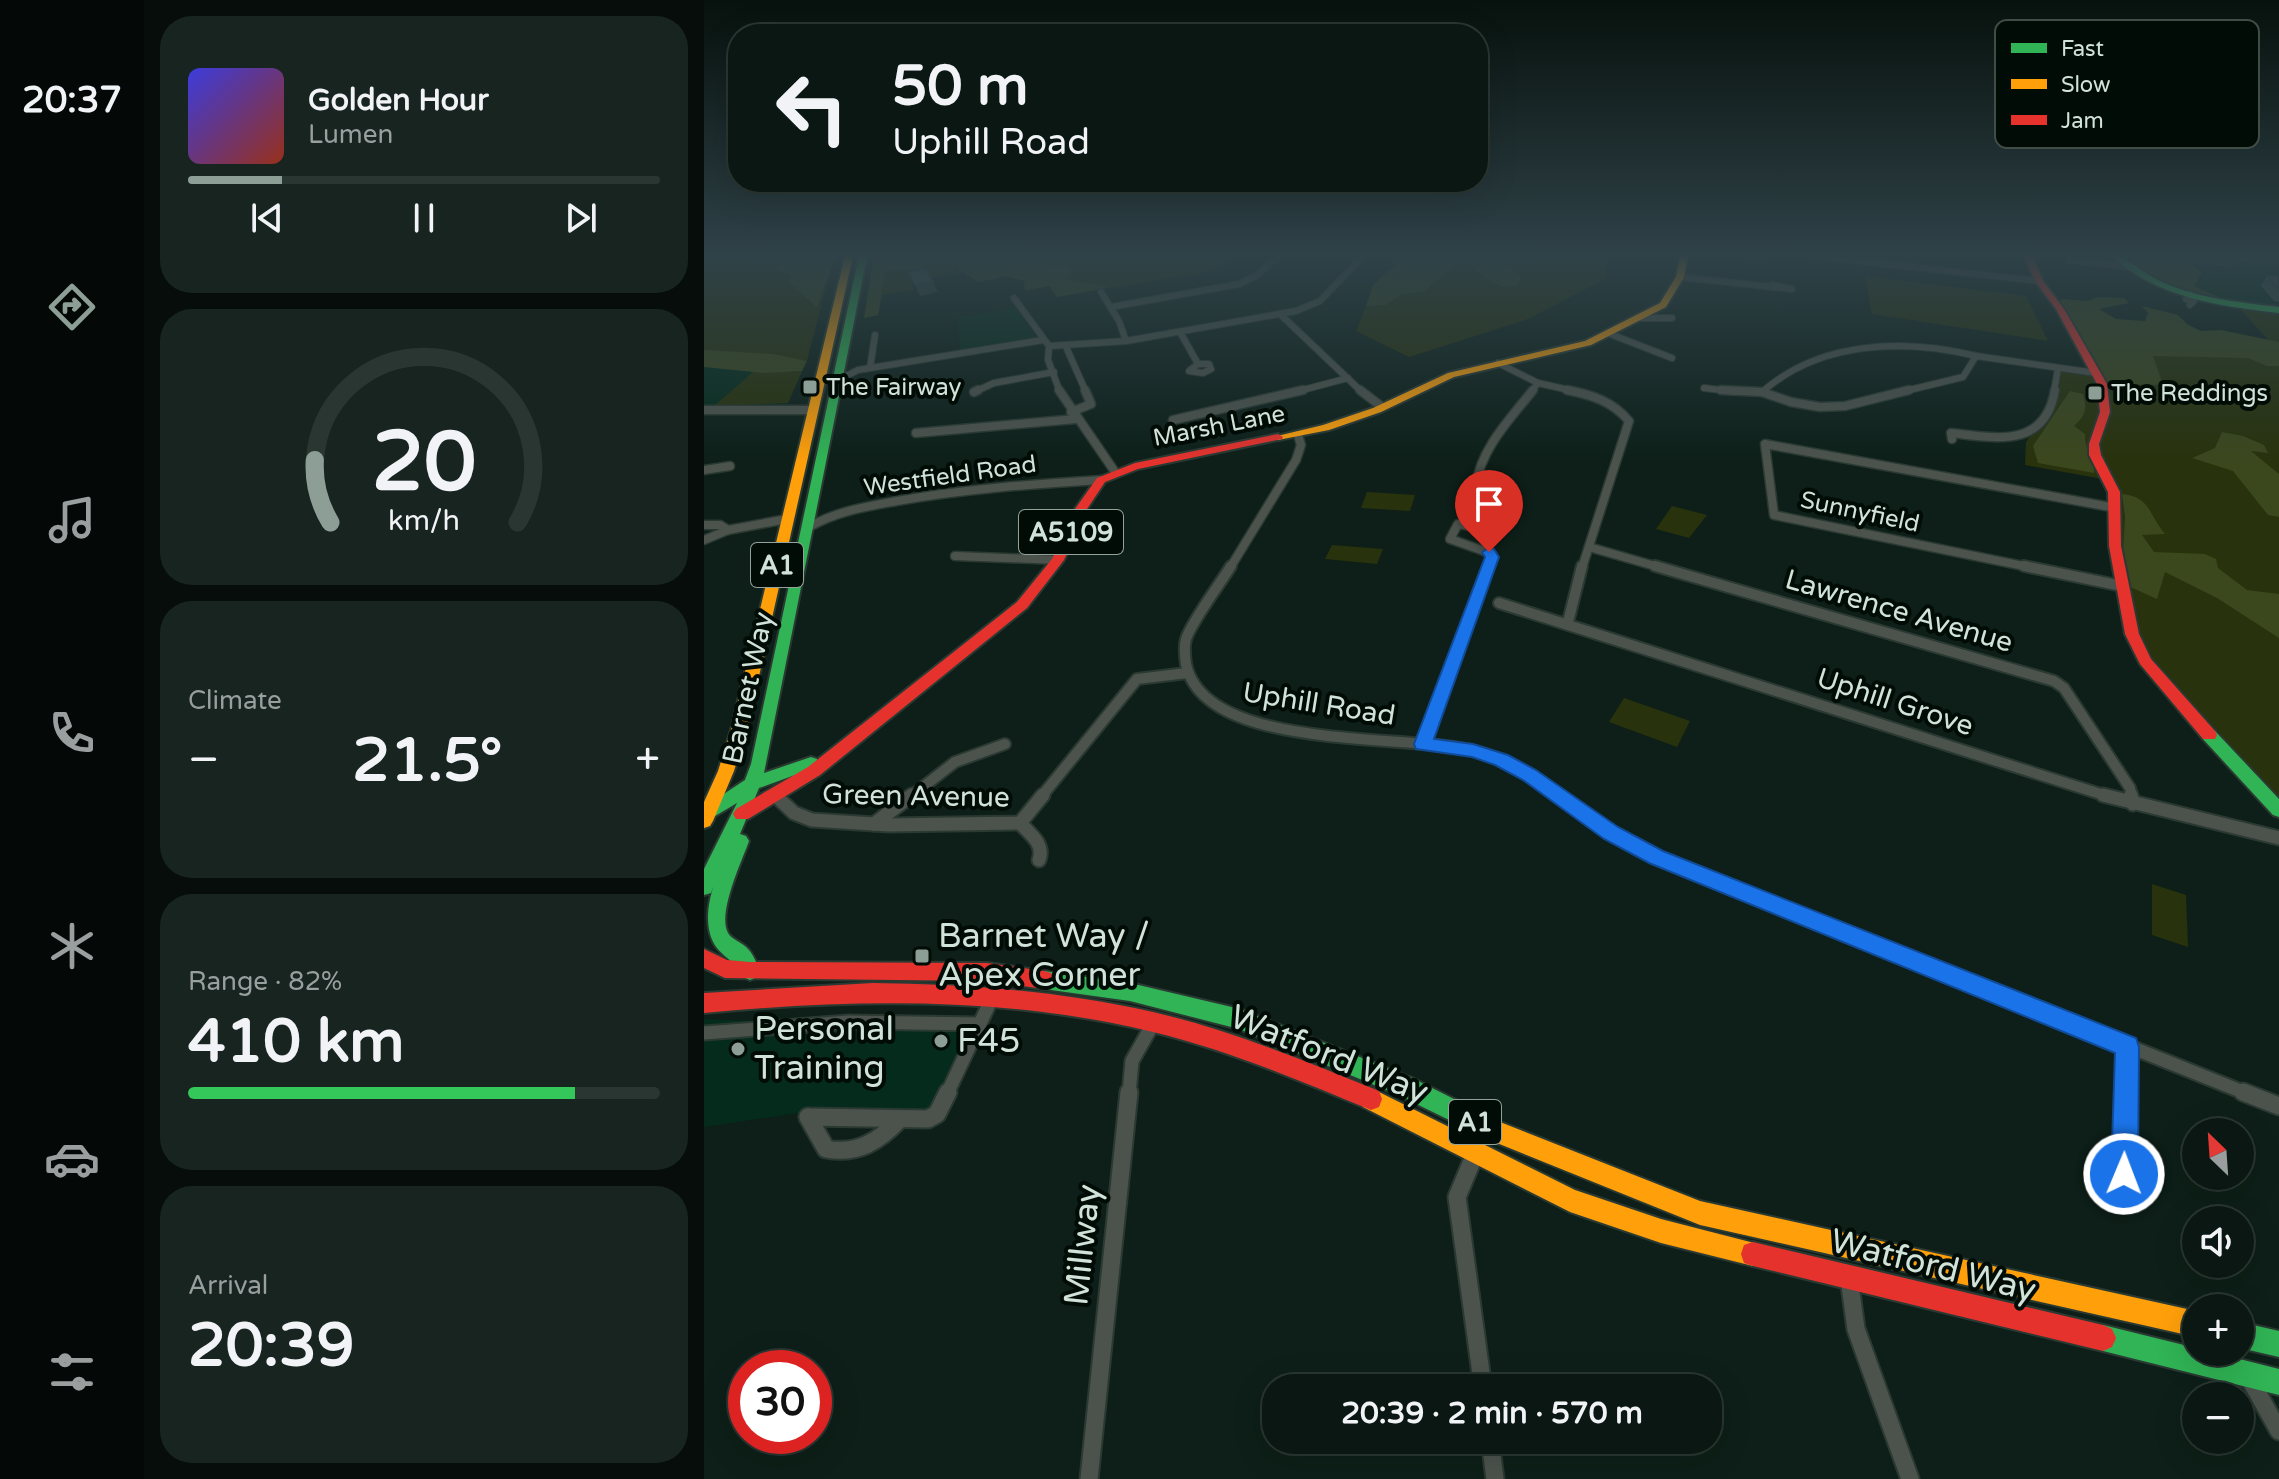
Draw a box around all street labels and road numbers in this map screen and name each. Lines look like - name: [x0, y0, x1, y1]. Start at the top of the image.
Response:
- street label: Marsh Lane: [1151, 399, 1287, 453]
- street label: Westfield Road: [862, 450, 1038, 502]
- street label: Sunnyfield: [1798, 485, 1922, 539]
- road number: A5109: [1019, 510, 1123, 554]
- road number: A1: [751, 543, 803, 587]
- street label: Lawrence Avenue: [1781, 562, 2017, 660]
- street label: Barnet Way: [715, 609, 781, 767]
- street label: Uphill Grove: [1812, 661, 1978, 743]
- street label: Uphill Road: [1240, 675, 1398, 733]
- street label: Green Avenue: [822, 777, 1010, 815]
- street label: Watford Way: [1224, 997, 1434, 1113]
- road number: A1: [1449, 1100, 1501, 1144]
- street label: Millway: [1056, 1182, 1110, 1308]
- street label: Watford Way: [1826, 1221, 2040, 1311]

